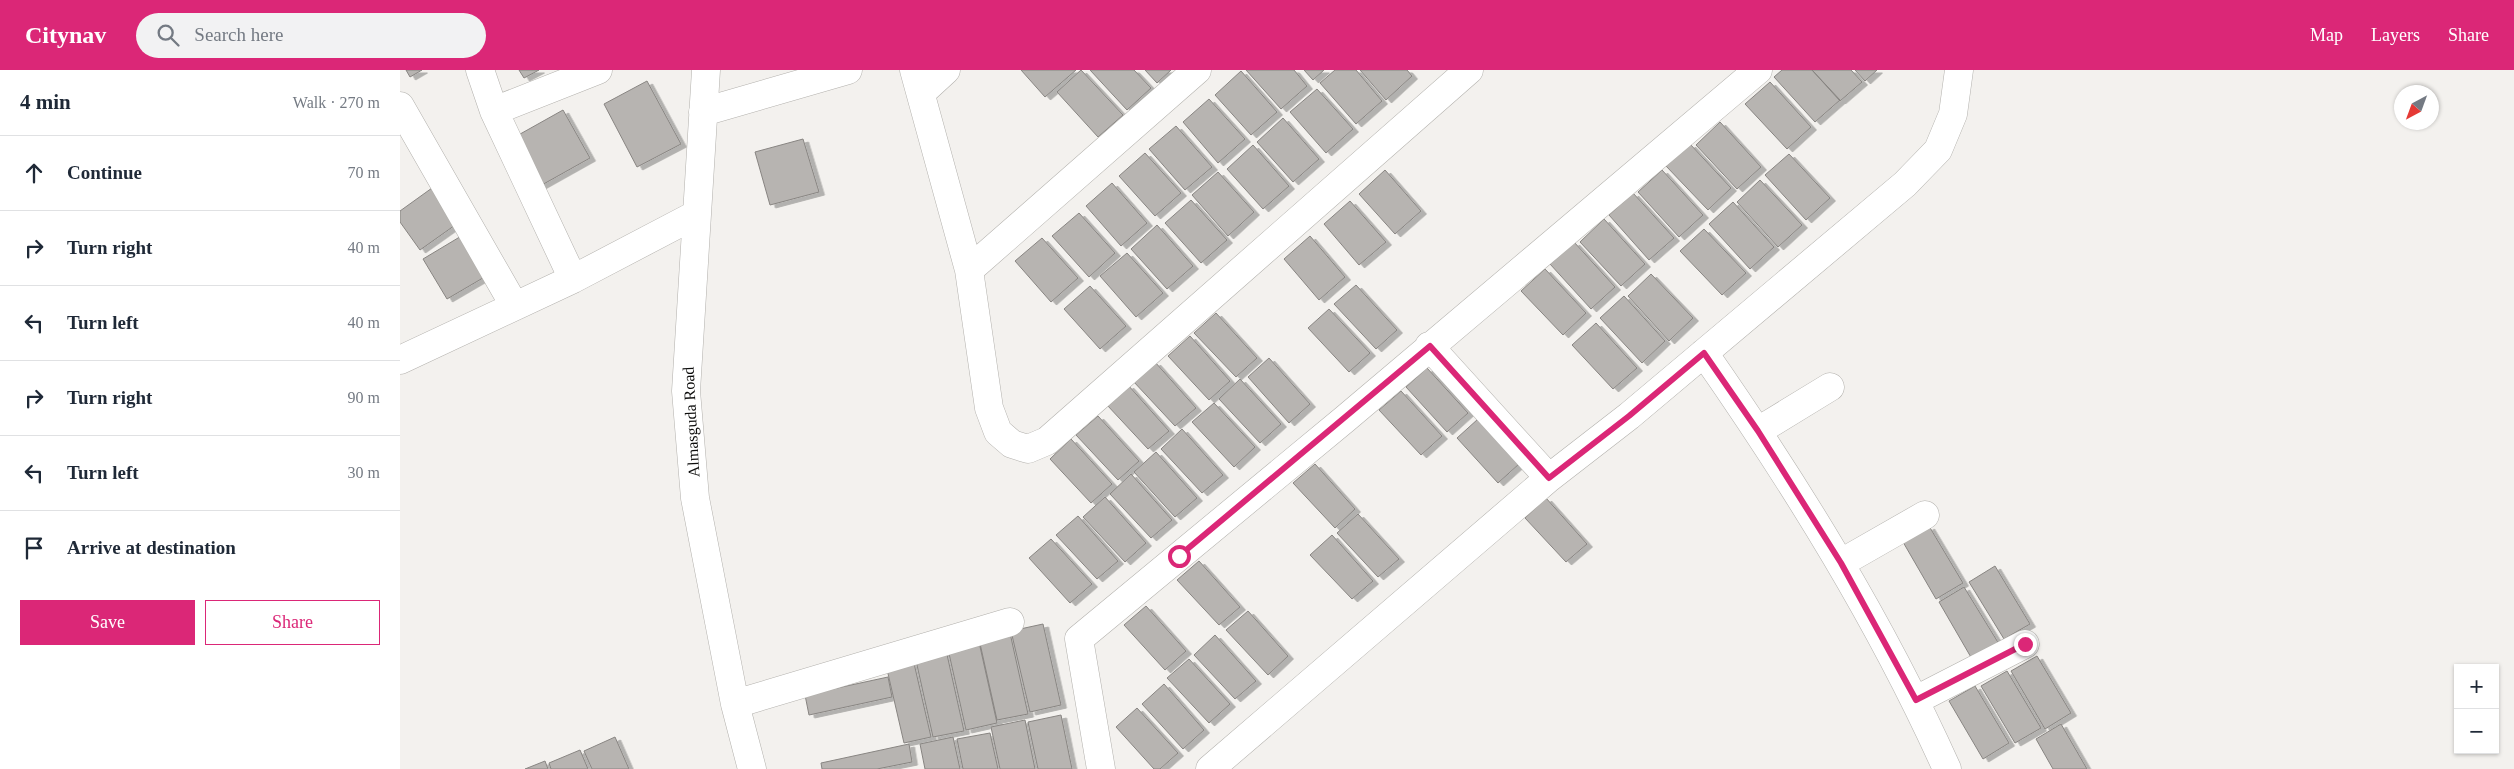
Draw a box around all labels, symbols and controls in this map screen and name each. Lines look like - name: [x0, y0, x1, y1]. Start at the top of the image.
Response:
- search box: [136, 13, 486, 58]
- icon: search: [154, 21, 182, 49]
- text: Citynav: [25, 22, 106, 48]
- text: Search here: [194, 24, 283, 45]
- text: Map: [2310, 25, 2343, 45]
- text: Layers: [2371, 25, 2420, 45]
- text: Share: [2448, 25, 2489, 45]
- north arrow: [2394, 85, 2439, 130]
- text: 4 min: [20, 90, 71, 114]
- text: Walk · 270 m: [293, 94, 380, 111]
- icon: ahead: [20, 159, 48, 187]
- text: Continue: [67, 162, 142, 183]
- text: 70 m: [348, 164, 380, 181]
- icon: right: [20, 234, 48, 262]
- text: Turn right: [67, 237, 152, 258]
- text: 40 m: [348, 239, 380, 256]
- icon: left: [20, 309, 48, 337]
- text: Turn left: [67, 312, 139, 333]
- text: 40 m: [348, 314, 380, 331]
- street label: Almasguda Road: [680, 366, 703, 478]
- icon: right: [20, 384, 48, 412]
- text: Turn right: [67, 387, 152, 408]
- text: 90 m: [348, 389, 380, 406]
- icon: left: [20, 459, 48, 487]
- text: Turn left: [67, 462, 139, 483]
- text: 30 m: [348, 464, 380, 481]
- icon: arrive: [20, 534, 48, 562]
- text: Arrive at destination: [67, 537, 236, 558]
- route start: [1168, 545, 1191, 568]
- button: Save: [20, 600, 195, 645]
- button: Share: [205, 600, 380, 645]
- route end: [2014, 633, 2037, 656]
- map controls: [2454, 664, 2499, 754]
- button: +: [2454, 664, 2499, 709]
- button: −: [2454, 709, 2499, 754]

